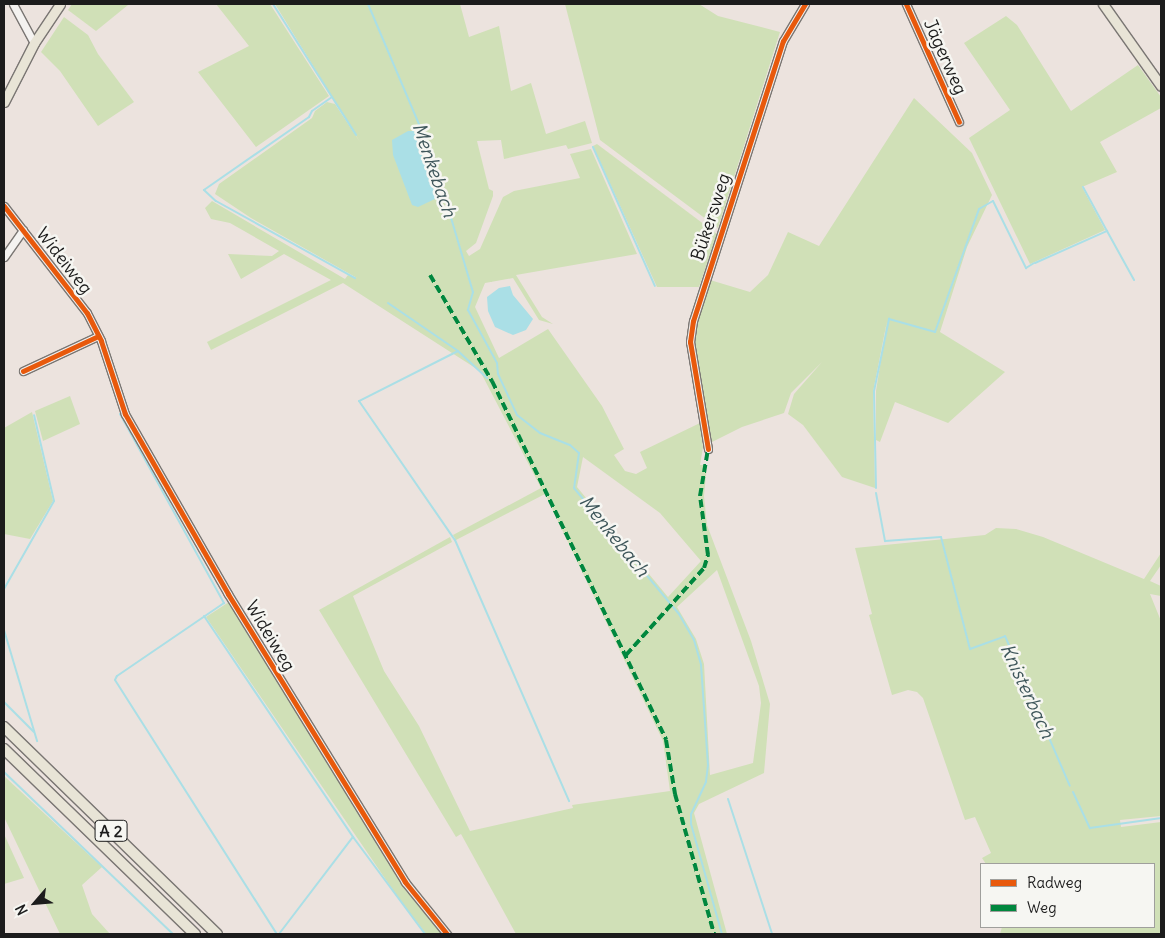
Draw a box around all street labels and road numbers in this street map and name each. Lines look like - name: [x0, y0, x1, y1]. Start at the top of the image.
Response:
- street label: Jägerweg: [919, 16, 971, 98]
- street label: Bükersweg: [687, 171, 735, 263]
- street label: Wideiweg: [31, 223, 97, 299]
- street label: Wideiweg: [241, 597, 299, 675]
- road number: A 2: [94, 818, 128, 844]

